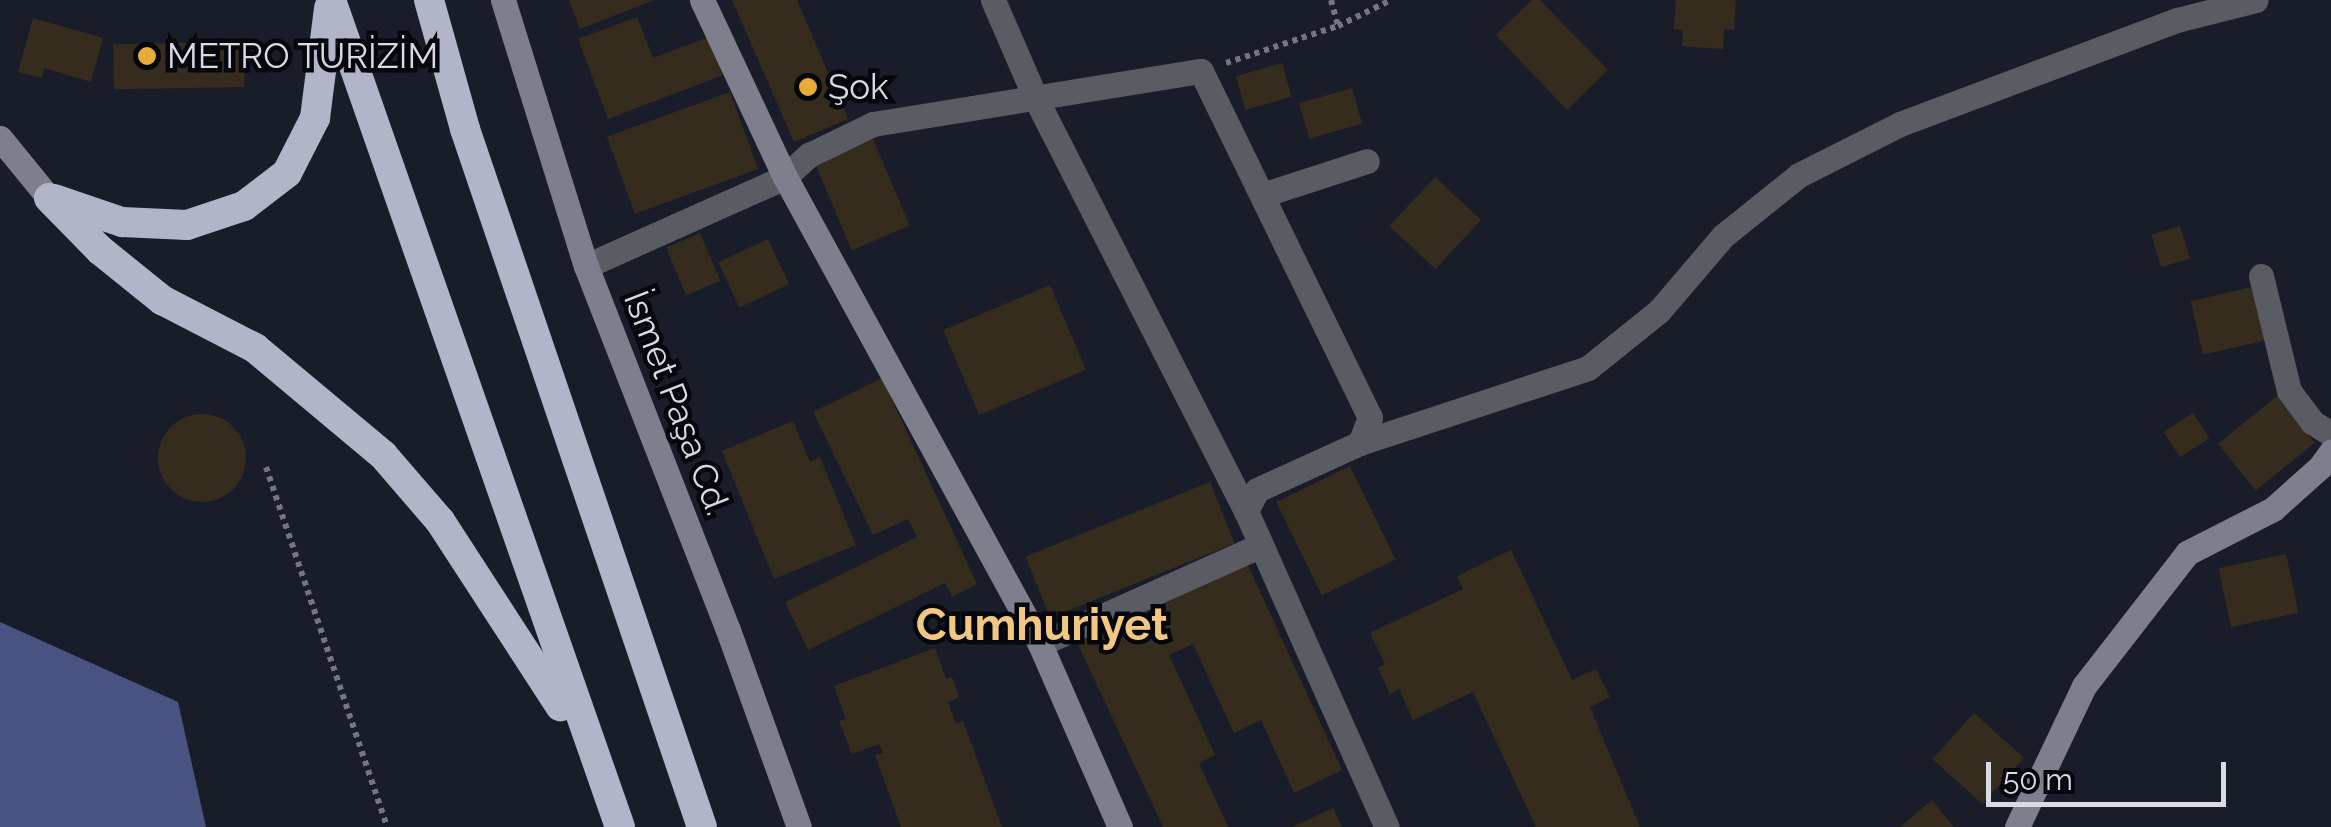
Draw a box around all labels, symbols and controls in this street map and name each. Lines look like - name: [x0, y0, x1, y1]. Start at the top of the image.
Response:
- place label: METRO TURİZİM: [167, 35, 439, 77]
- marker: METRO TURİZİM: [136, 45, 158, 67]
- place label: Şok: [828, 66, 889, 108]
- marker: Şok: [797, 76, 819, 98]
- street label: İsmet Paşa Cd.: [615, 285, 739, 521]
- district label: Cumhuriyet: [916, 598, 1168, 652]
- scale bar: [1991, 742, 2231, 804]
- text: 50 m: [2003, 762, 2073, 797]

